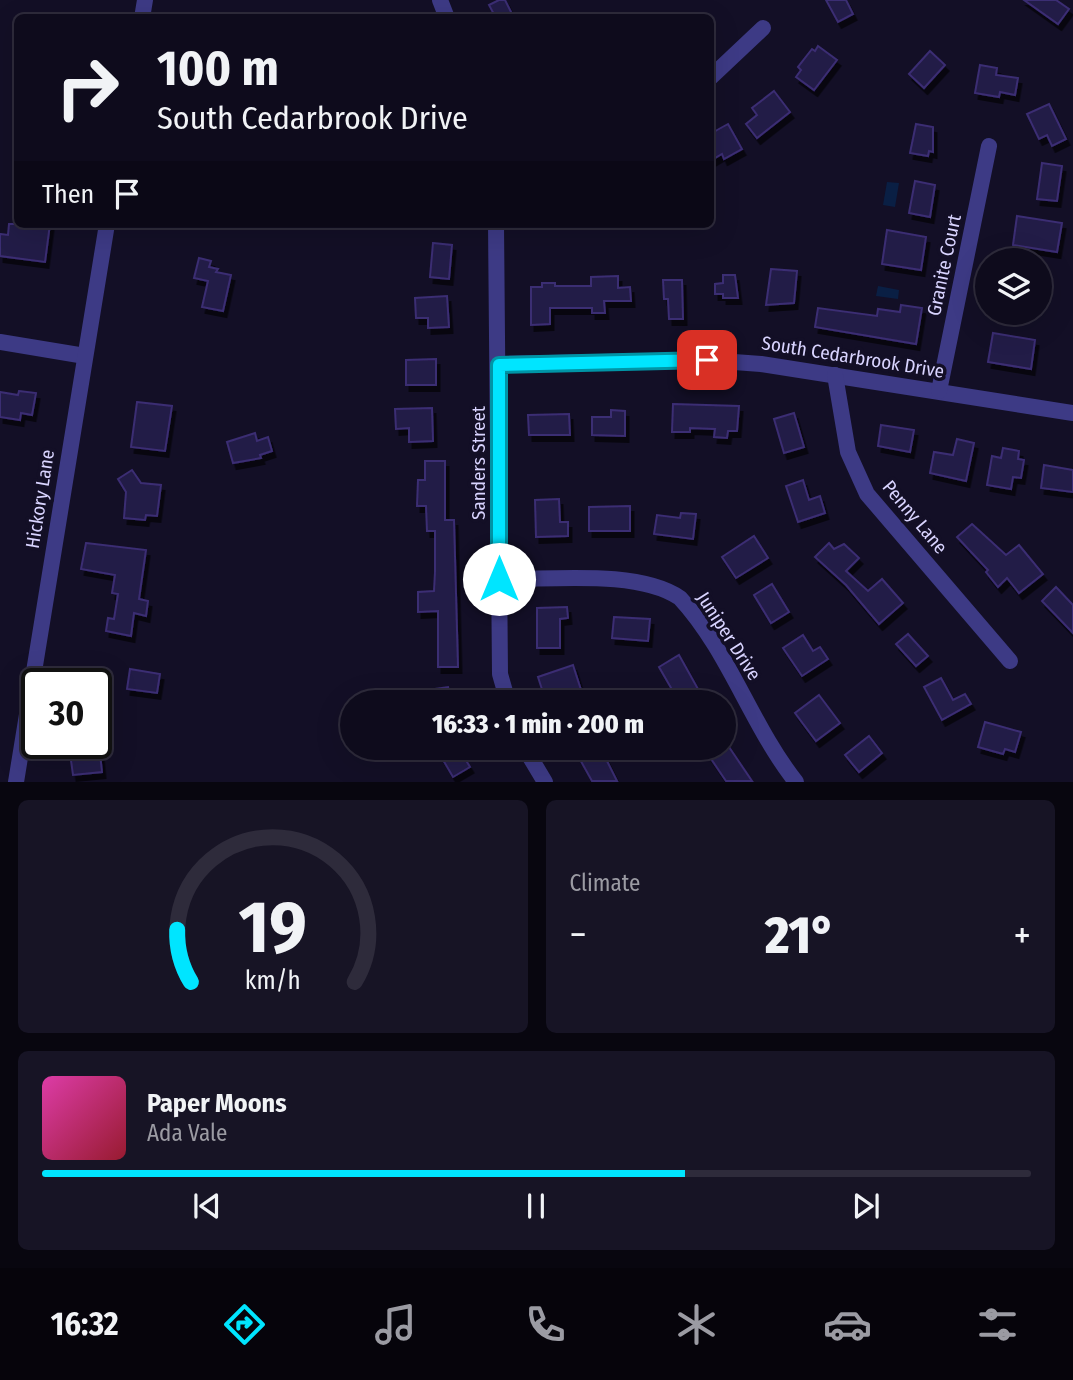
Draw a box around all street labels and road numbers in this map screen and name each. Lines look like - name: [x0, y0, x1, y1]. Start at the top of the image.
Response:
- street label: Granite Court: [922, 212, 966, 318]
- street label: South Cedarbrook Drive: [760, 331, 946, 383]
- street label: Sanders Street: [467, 405, 490, 520]
- street label: Hickory Lane: [21, 448, 59, 550]
- street label: Penny Lane: [878, 476, 952, 558]
- street label: Juniper Drive: [692, 587, 766, 685]

